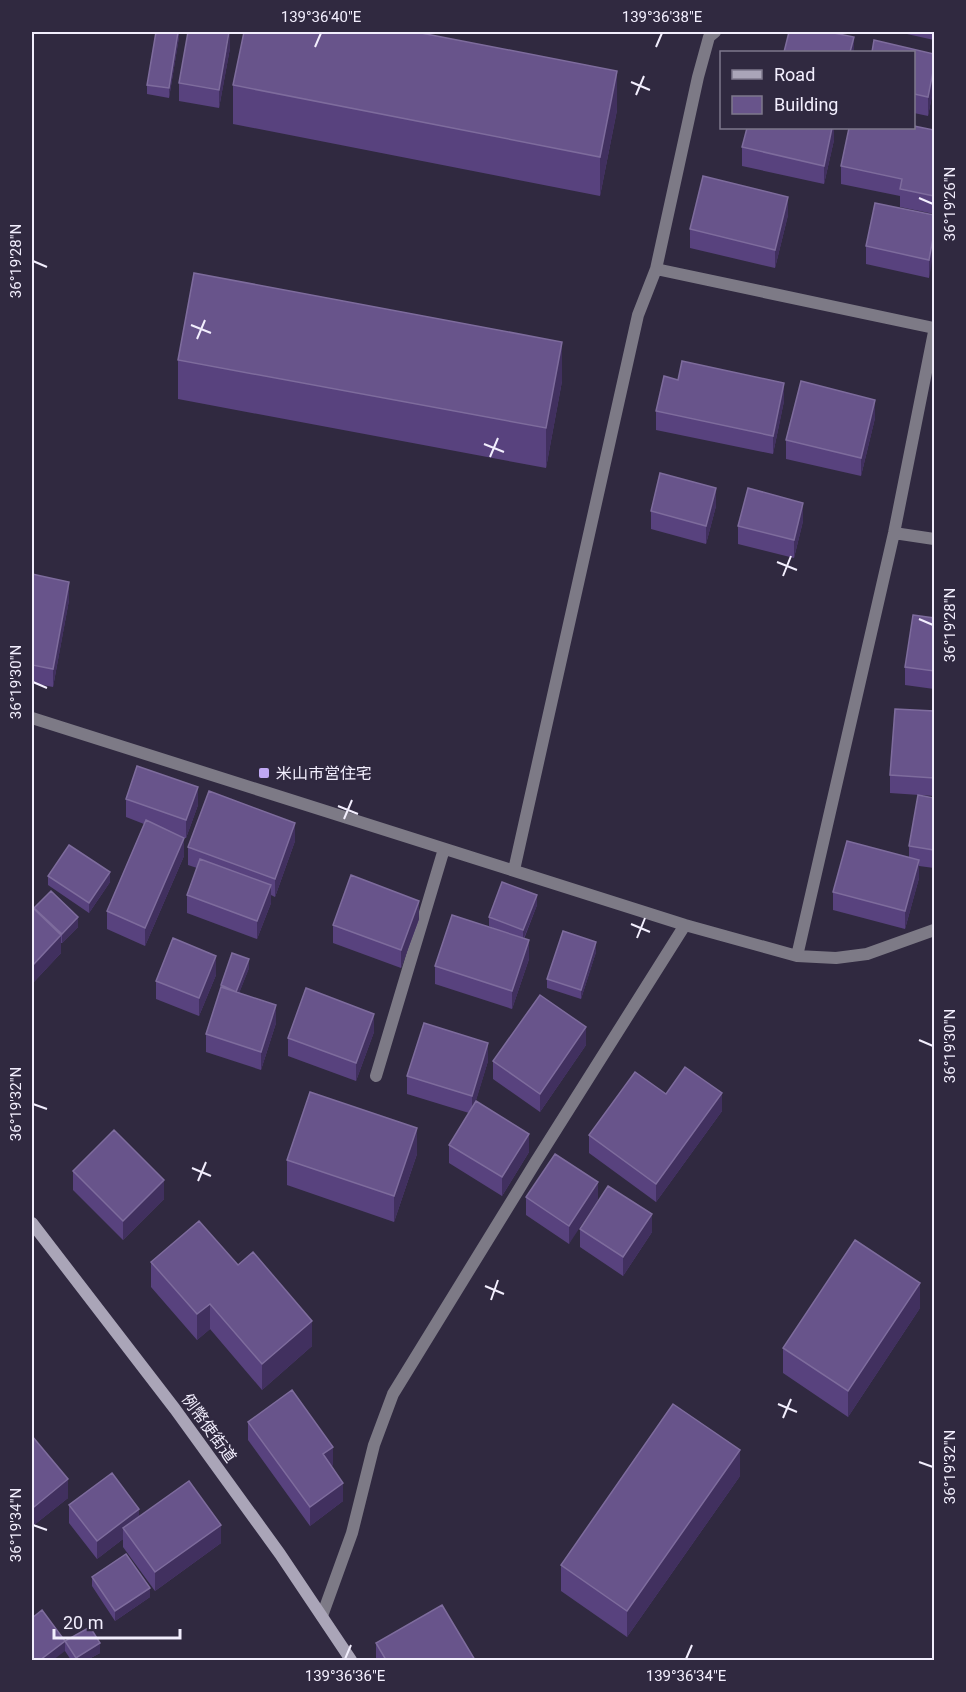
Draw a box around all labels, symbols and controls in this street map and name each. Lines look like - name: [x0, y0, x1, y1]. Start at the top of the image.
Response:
- text: 139°36'40"E: [281, 8, 362, 26]
- text: 139°36'38"E: [622, 8, 703, 26]
- legend: [720, 51, 915, 129]
- text: Road: [774, 64, 815, 85]
- text: Building: [774, 94, 838, 115]
- text: 36°19'26"N: [941, 167, 959, 241]
- text: 36°19'28"N: [7, 224, 25, 298]
- text: 36°19'28"N: [941, 588, 959, 662]
- text: 36°19'30"N: [7, 645, 25, 719]
- place label: 米山市営住宅: [276, 764, 372, 783]
- marker: 米山市営住宅: [257, 766, 271, 780]
- text: 36°19'30"N: [941, 1009, 959, 1083]
- text: 36°19'32"N: [7, 1067, 25, 1141]
- street label: 例幣使街道: [178, 1390, 240, 1466]
- text: 36°19'32"N: [941, 1430, 959, 1504]
- text: 36°19'34"N: [7, 1488, 25, 1562]
- scale bar: [54, 1602, 180, 1640]
- text: 20 m: [63, 1612, 103, 1633]
- text: 139°36'36"E: [305, 1667, 386, 1685]
- text: 139°36'34"E: [646, 1667, 727, 1685]

